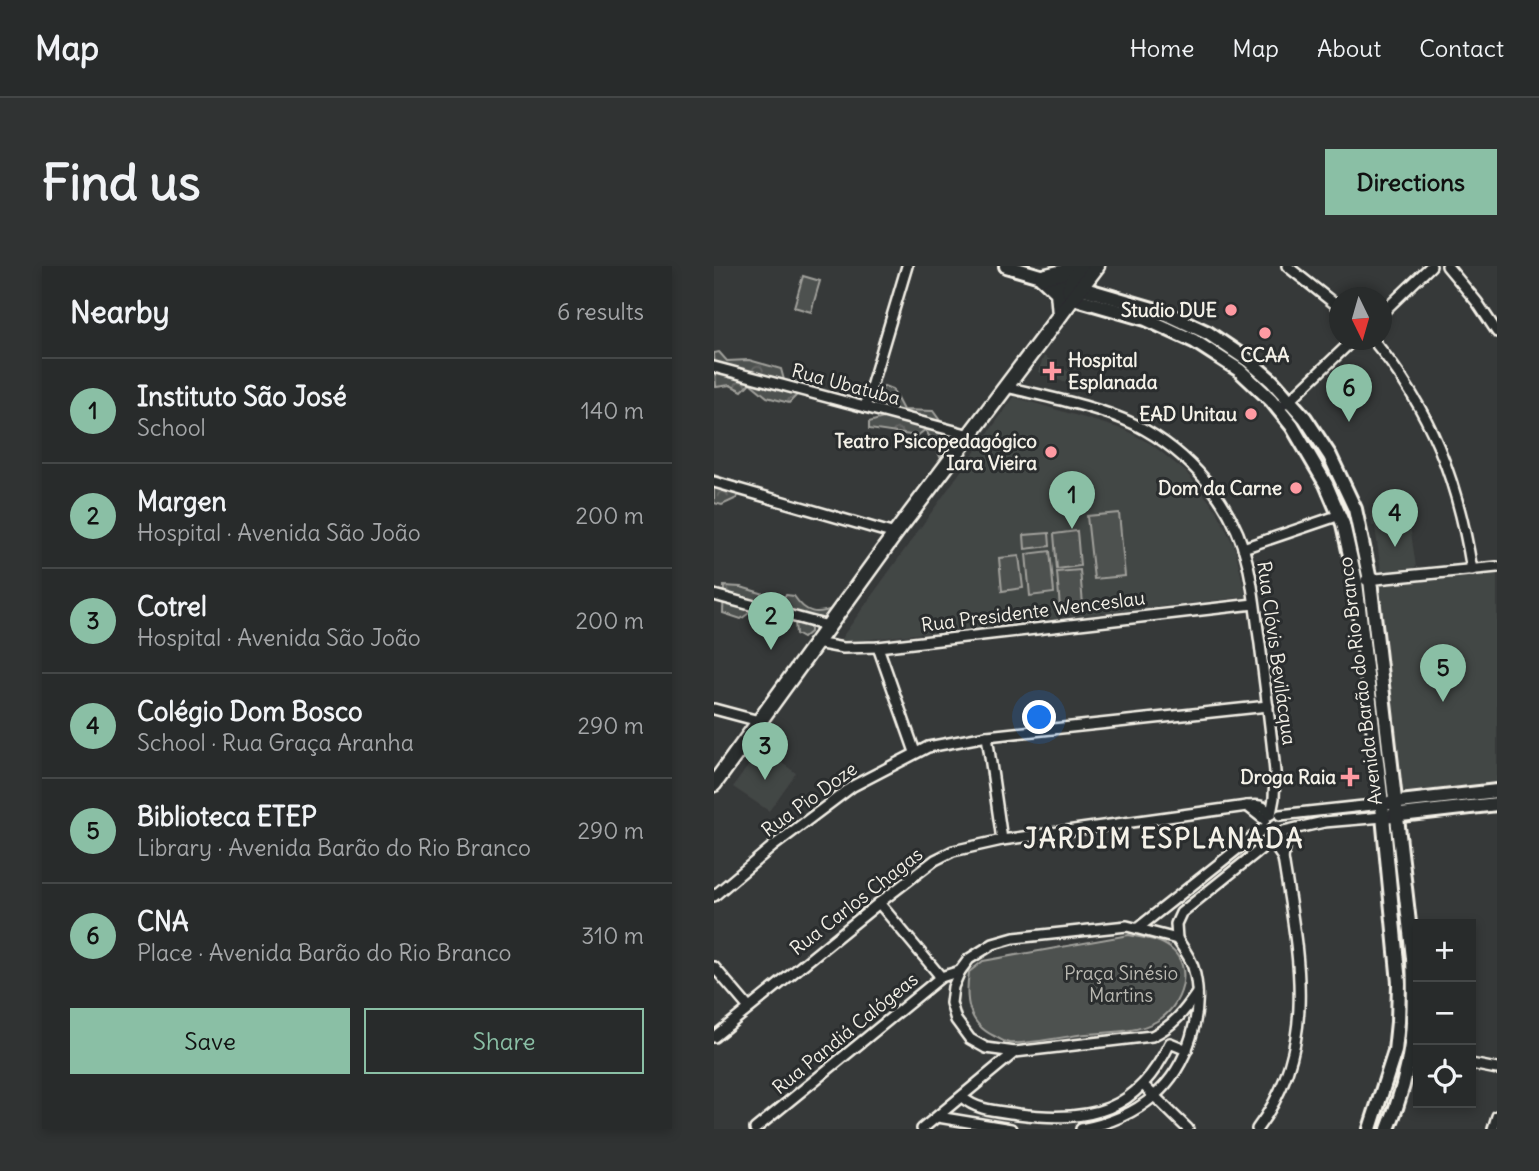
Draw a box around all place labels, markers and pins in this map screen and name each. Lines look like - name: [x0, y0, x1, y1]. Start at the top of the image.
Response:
- place label: Studio DUE: [1121, 298, 1217, 322]
- marker: Studio DUE: [1223, 302, 1239, 318]
- marker: CCAA: [1257, 325, 1273, 341]
- place label: CCAA: [1240, 343, 1290, 367]
- place label: Hospital Esplanada: [1068, 348, 1158, 394]
- marker: Hospital Esplanada: [1042, 361, 1062, 381]
- pin: 6: [1326, 364, 1372, 422]
- place label: EAD Unitau: [1139, 402, 1237, 426]
- marker: EAD Unitau: [1243, 406, 1259, 422]
- place label: Teatro Psicopedagógico Iara Vieira: [834, 429, 1037, 475]
- marker: Teatro Psicopedagógico Iara Vieira: [1043, 444, 1059, 460]
- pin: 1: [1049, 471, 1095, 529]
- place label: Dom da Carne: [1158, 476, 1282, 500]
- marker: Dom da Carne: [1288, 480, 1304, 496]
- pin: 4: [1372, 489, 1418, 547]
- pin: 2: [748, 592, 794, 650]
- pin: 5: [1420, 644, 1466, 702]
- pin: 3: [742, 722, 788, 780]
- place label: Droga Raia: [1240, 765, 1336, 789]
- marker: Droga Raia: [1342, 769, 1358, 785]

